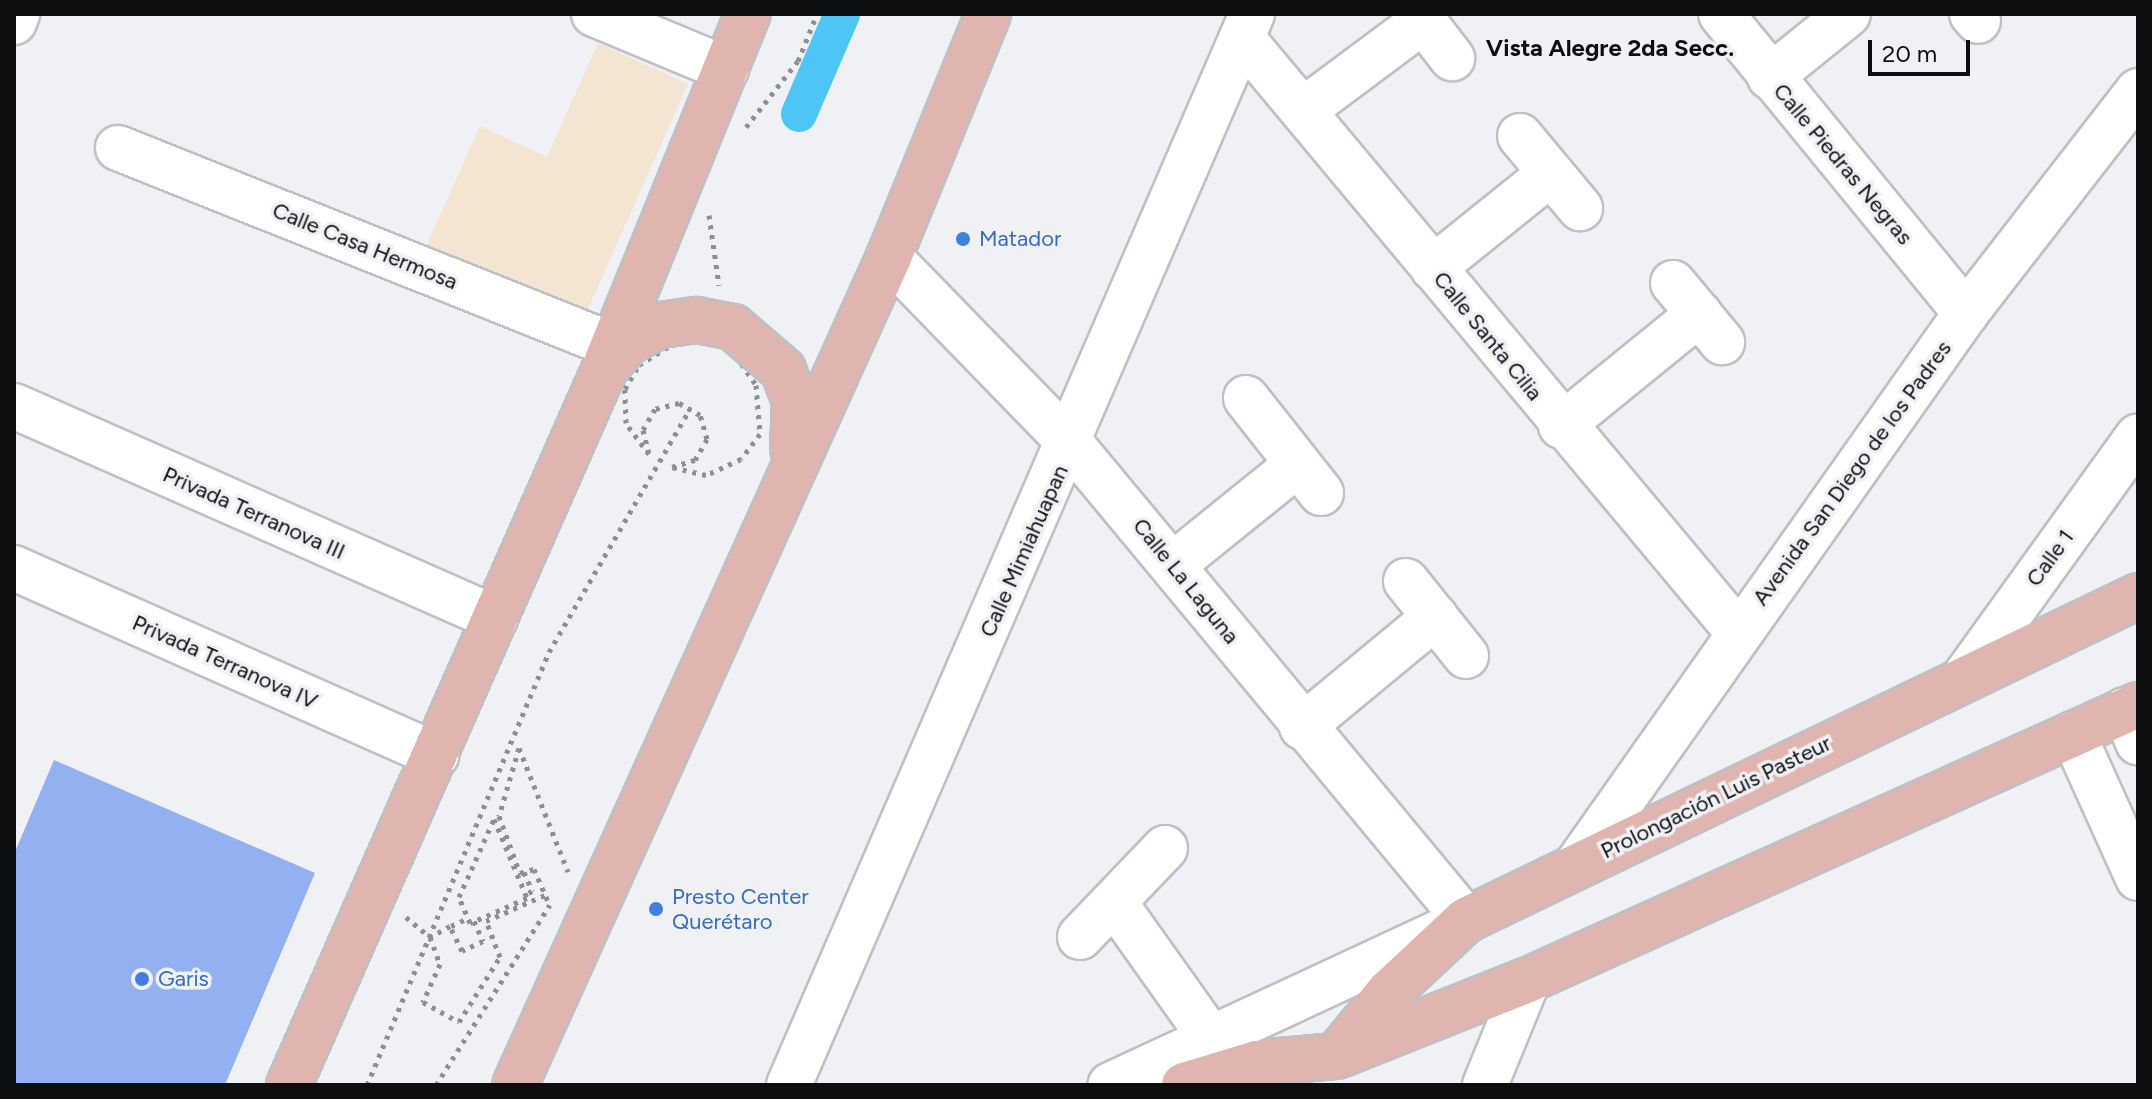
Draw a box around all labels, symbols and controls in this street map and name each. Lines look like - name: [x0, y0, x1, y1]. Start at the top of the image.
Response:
- scale bar: [1872, 24, 1974, 74]
- district label: Vista Alegre 2da Secc.: [1486, 34, 1734, 62]
- text: 20 m: [1882, 39, 1937, 68]
- street label: Calle Piedras Negras: [1768, 78, 1918, 250]
- street label: Calle Casa Hermosa: [269, 197, 461, 295]
- place label: Matador: [979, 226, 1061, 252]
- marker: Matador: [954, 230, 972, 248]
- street label: Calle Santa Cilia: [1428, 266, 1548, 406]
- street label: Avenida San Diego de los Padres: [1747, 336, 1957, 610]
- street label: Privada Terranova III: [159, 461, 349, 565]
- street label: Calle Mimiahuapan: [974, 461, 1074, 641]
- street label: Calle La Laguna: [1127, 513, 1245, 649]
- street label: Calle 1: [2021, 525, 2079, 591]
- street label: Privada Terranova IV: [128, 609, 322, 715]
- street label: Prolongación Luis Pasteur: [1597, 730, 1835, 864]
- place label: Presto Center Querétaro: [672, 883, 809, 934]
- marker: Presto Center Querétaro: [647, 900, 665, 918]
- place label: Garis: [158, 966, 209, 992]
- marker: Garis: [133, 970, 151, 988]

